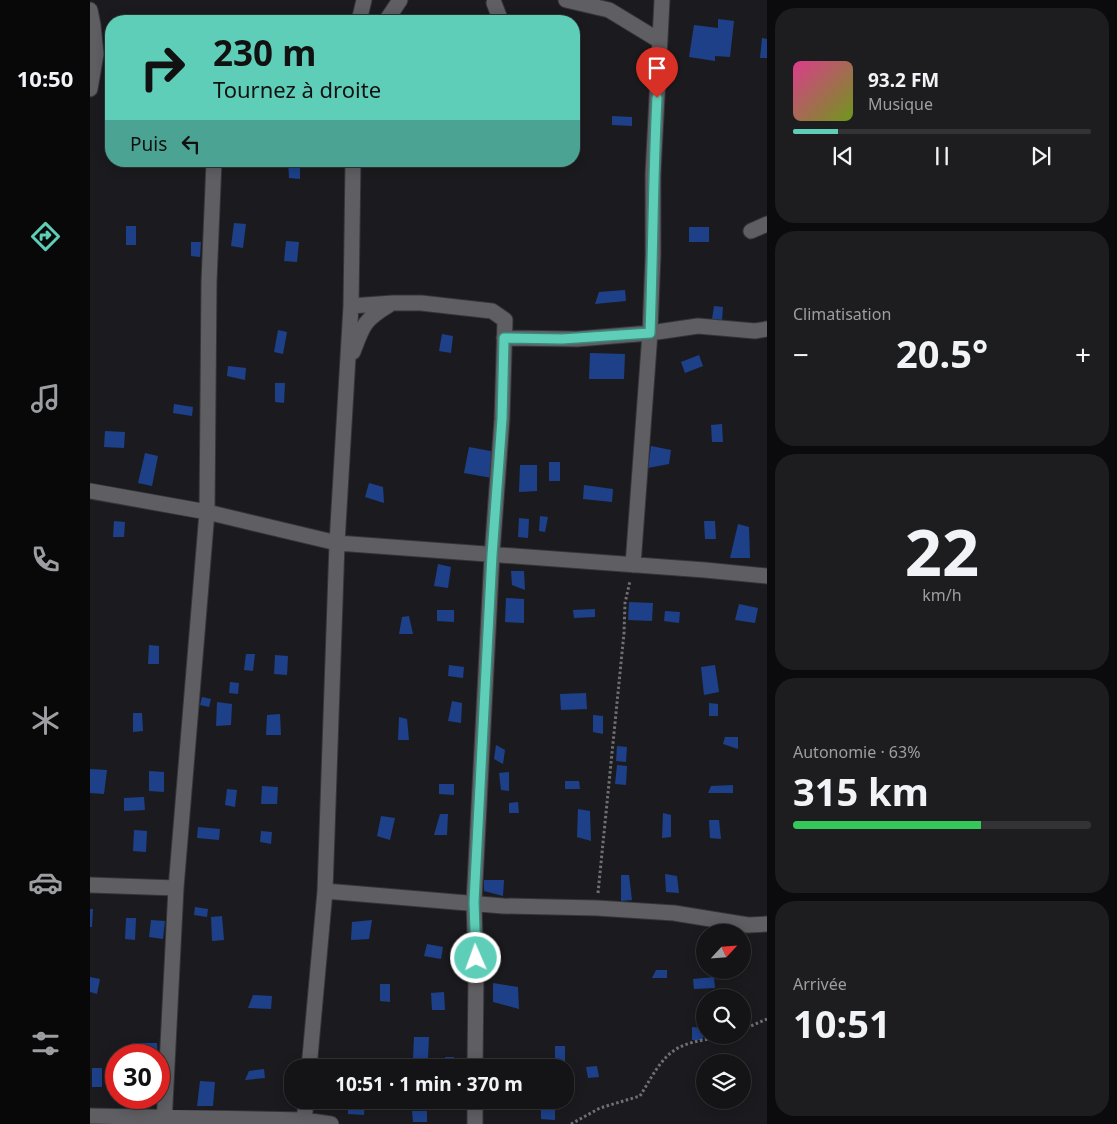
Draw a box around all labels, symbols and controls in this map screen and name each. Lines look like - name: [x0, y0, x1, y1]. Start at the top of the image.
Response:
- text: 230 m: [213, 29, 316, 76]
- icon: right: [130, 35, 195, 100]
- pin: [636, 47, 678, 98]
- icon: arrive: [643, 54, 671, 82]
- text: 10:50: [17, 63, 73, 93]
- text: 93.2 FM: [868, 67, 939, 93]
- text: Tournez à droite: [213, 74, 381, 104]
- text: Musique: [868, 93, 933, 115]
- icon: left: [177, 130, 205, 158]
- text: Puis: [130, 131, 167, 157]
- icon: previous: [829, 142, 857, 170]
- icon: pause: [928, 142, 956, 170]
- icon: next: [1027, 142, 1055, 170]
- icon: directions: [28, 219, 63, 254]
- text: Climatisation: [793, 303, 891, 325]
- text: 20.5°: [896, 327, 988, 379]
- text: −: [793, 335, 809, 373]
- text: +: [1075, 335, 1091, 373]
- icon: music: [28, 381, 63, 416]
- text: 22: [905, 507, 979, 595]
- icon: phone: [28, 542, 63, 577]
- text: km/h: [922, 584, 962, 606]
- icon: climate: [28, 703, 63, 738]
- text: Autonomie · 63%: [793, 741, 920, 763]
- text: 315 km: [793, 765, 929, 817]
- icon: car: [28, 865, 63, 900]
- north arrow: [696, 924, 751, 979]
- map controls: [696, 924, 751, 1109]
- position arrow: [449, 931, 501, 983]
- text: Arrivée: [793, 973, 847, 995]
- button: search: [696, 989, 751, 1044]
- text: 10:51: [793, 997, 891, 1049]
- icon: filters: [28, 1026, 63, 1061]
- speed limit sign: 30: [105, 1044, 170, 1109]
- button: layers: [696, 1054, 751, 1109]
- text: 10:51 · 1 min · 370 m: [335, 1071, 523, 1097]

